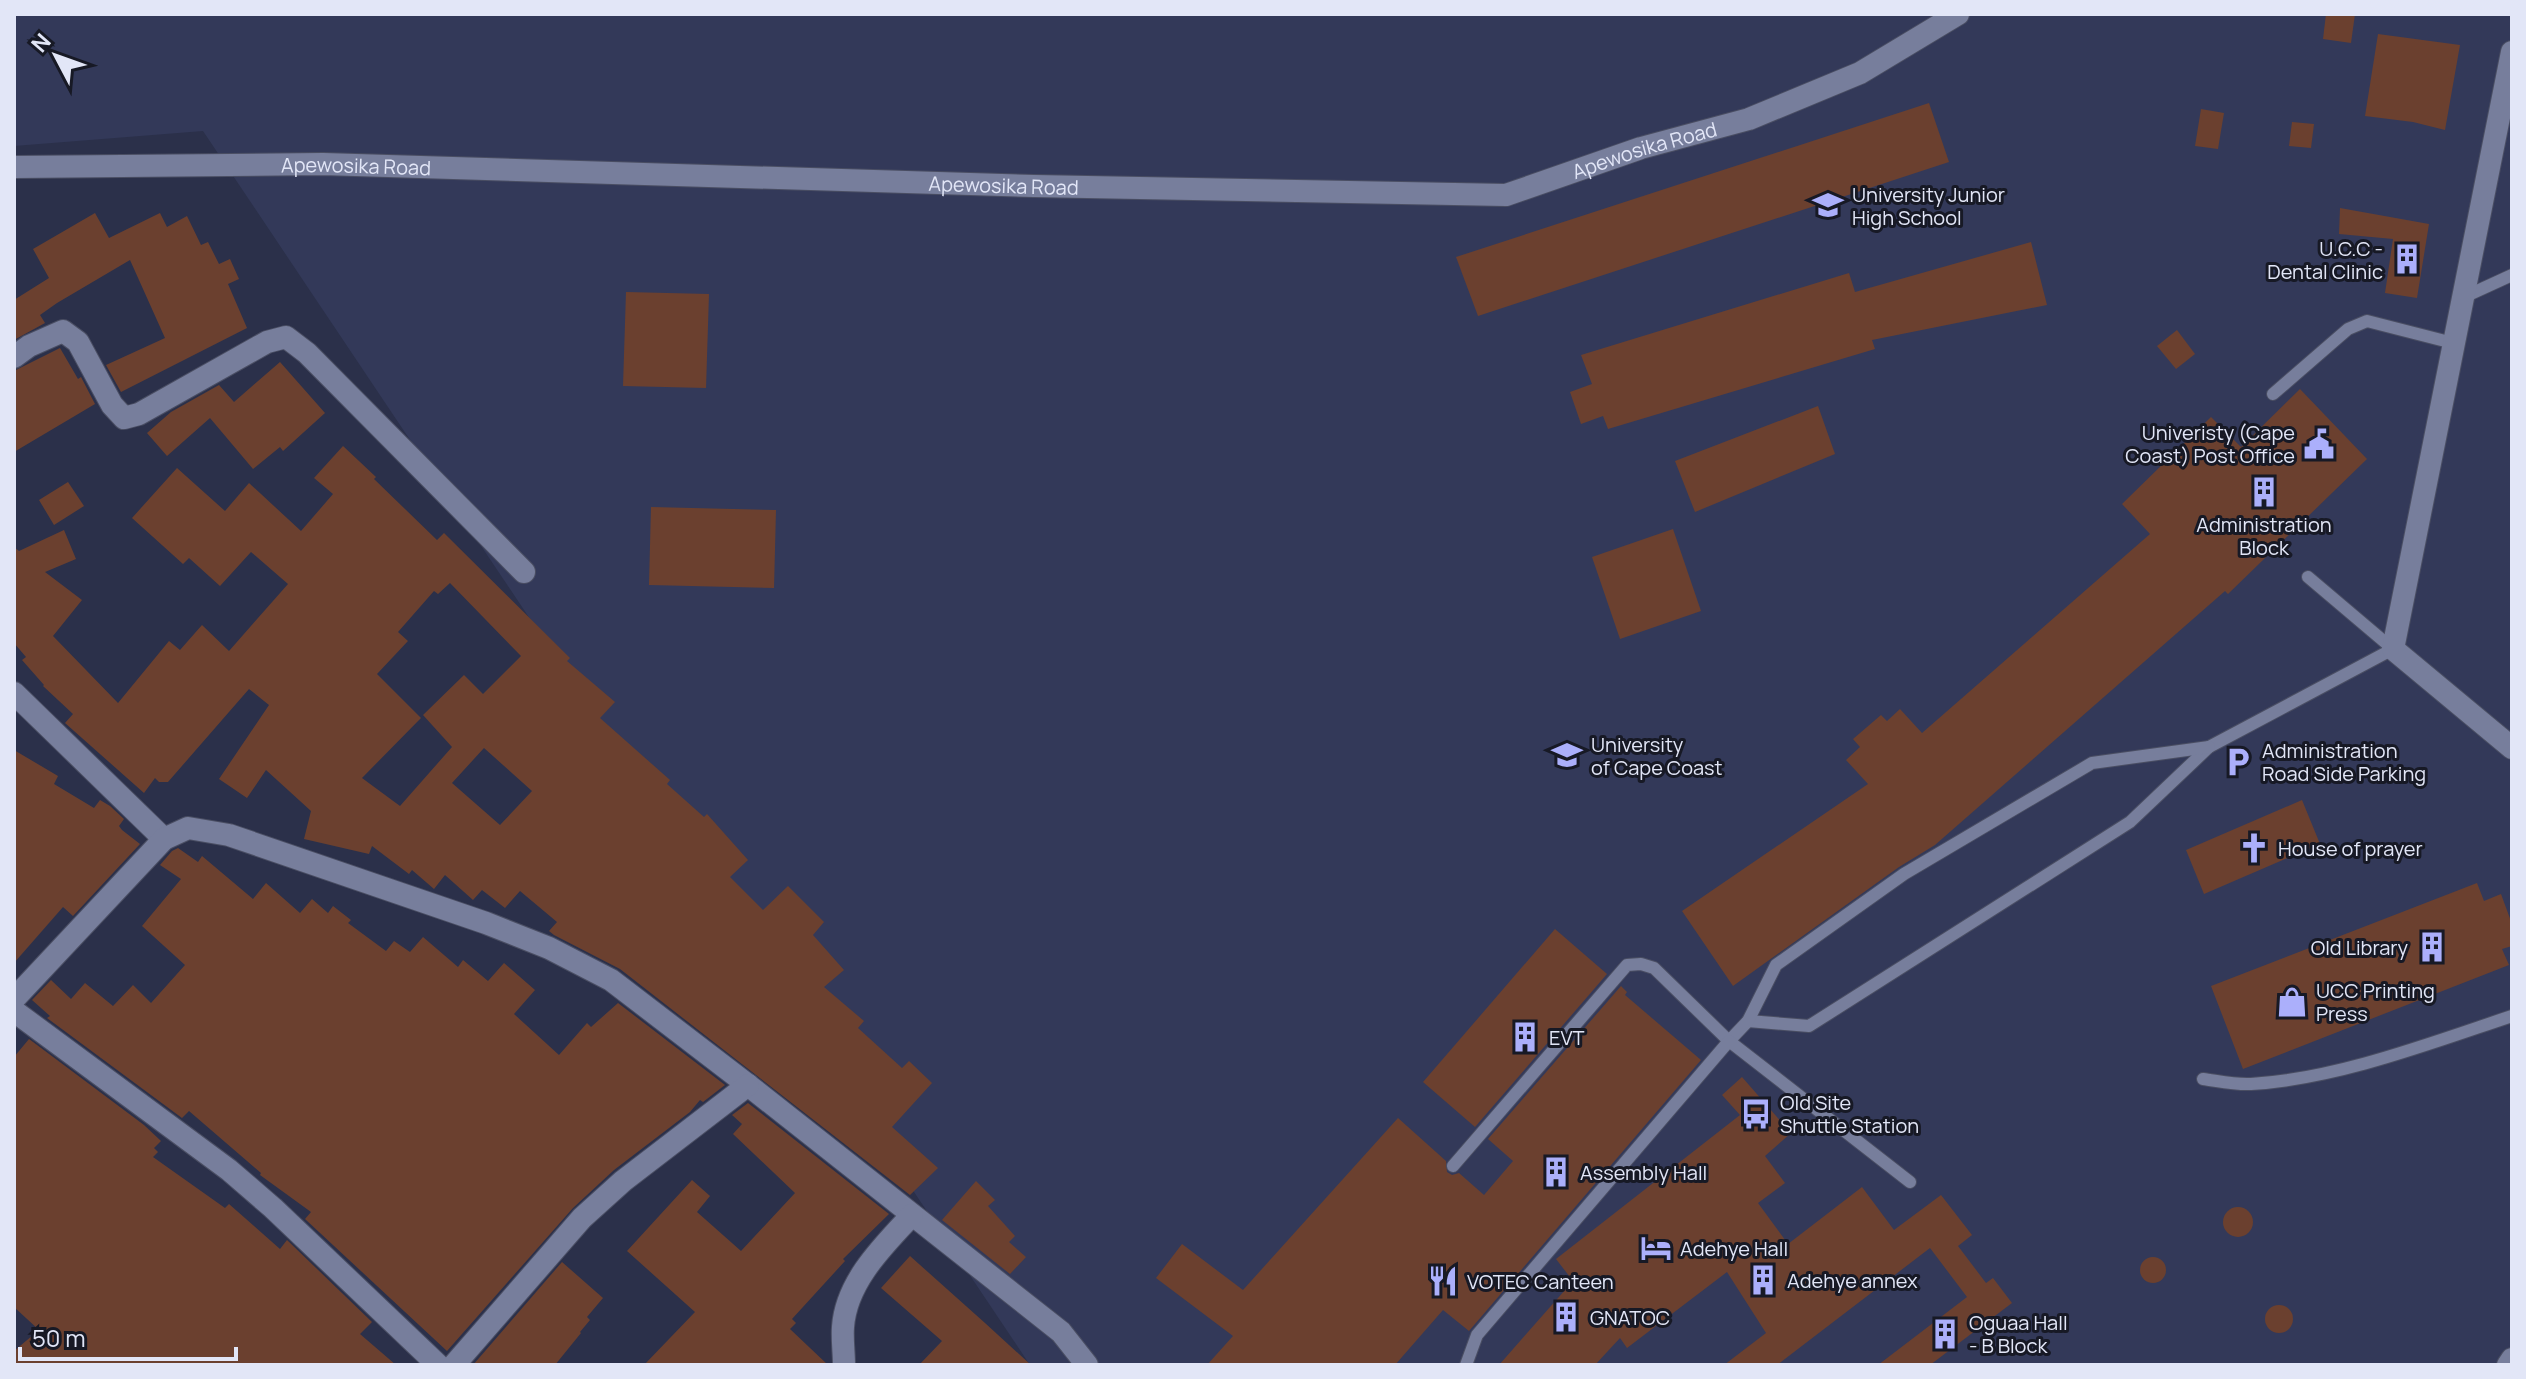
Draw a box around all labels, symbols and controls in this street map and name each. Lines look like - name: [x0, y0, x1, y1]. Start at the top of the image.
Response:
- north arrow: [16, 16, 96, 96]
- text: N: [24, 27, 57, 59]
- street label: Apewosika Road: [1568, 115, 1720, 185]
- street label: Apewosika Road: [281, 150, 431, 181]
- street label: Apewosika Road: [928, 169, 1079, 200]
- place label: University Junior High School: [1852, 181, 2005, 231]
- school or university icon: University Junior High School: [1811, 188, 1845, 222]
- place label: U.C.C - Dental Clinic: [2267, 235, 2383, 285]
- building icon: U.C.C - Dental Clinic: [2390, 242, 2424, 276]
- place label: Univeristy (Cape Coast) Post Office: [2125, 419, 2295, 469]
- public building icon: Univeristy (Cape Coast) Post Office: [2302, 427, 2336, 461]
- building icon: Administration Block: [2247, 475, 2281, 509]
- place label: Administration Block: [2196, 511, 2332, 561]
- place label: University of Cape Coast: [1591, 731, 1723, 781]
- place label: Administration Road Side Parking: [2262, 737, 2426, 787]
- school or university icon: University of Cape Coast: [1550, 738, 1584, 772]
- parking icon: Administration Road Side Parking: [2221, 745, 2255, 779]
- church icon: House of prayer: [2237, 831, 2271, 865]
- place label: House of prayer: [2278, 835, 2423, 862]
- building icon: Old Library: [2415, 930, 2449, 964]
- place label: Old Library: [2311, 934, 2408, 961]
- place label: UCC Printing Press: [2316, 977, 2435, 1027]
- shop icon: UCC Printing Press: [2275, 985, 2309, 1019]
- building icon: EVT: [1508, 1020, 1542, 1054]
- place label: EVT: [1549, 1024, 1584, 1051]
- place label: Old Site Shuttle Station: [1780, 1089, 1919, 1139]
- bus stop icon: Old Site Shuttle Station: [1739, 1097, 1773, 1131]
- building icon: Assembly Hall: [1539, 1155, 1573, 1189]
- place label: Assembly Hall: [1580, 1159, 1707, 1186]
- hotel icon: Adehye Hall: [1639, 1231, 1673, 1265]
- place label: Adehye Hall: [1680, 1235, 1788, 1262]
- building icon: Adehye annex: [1746, 1263, 1780, 1297]
- restaurant icon: VOTEC Canteen: [1426, 1264, 1460, 1298]
- place label: Adehye annex: [1787, 1267, 1918, 1294]
- place label: VOTEC Canteen: [1467, 1268, 1614, 1295]
- building icon: GNATOC: [1549, 1300, 1583, 1334]
- place label: GNATOC: [1590, 1304, 1670, 1331]
- place label: Oguaa Hall - B Block: [1969, 1309, 2068, 1359]
- scale bar: [20, 1311, 236, 1361]
- building icon: Oguaa Hall - B Block: [1928, 1317, 1962, 1351]
- text: 50 m: [32, 1321, 86, 1354]

